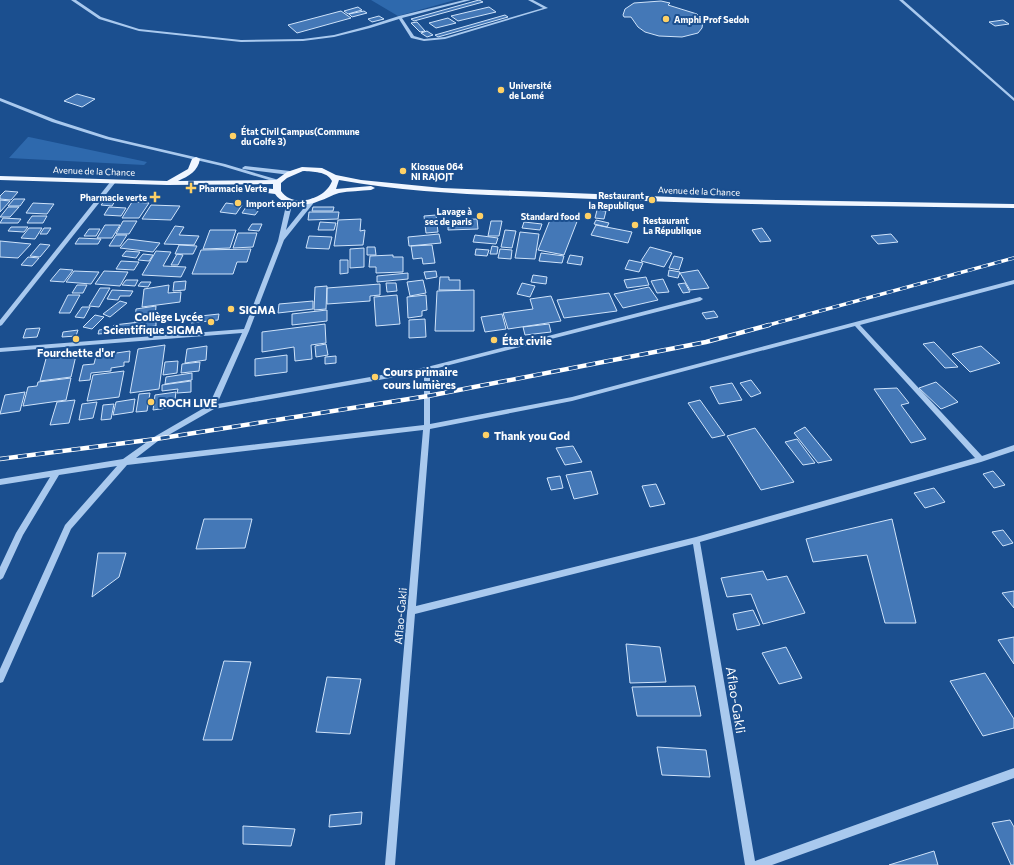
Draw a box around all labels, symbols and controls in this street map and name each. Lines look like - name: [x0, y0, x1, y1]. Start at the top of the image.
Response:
- marker: Amphi Prof Sedoh: [661, 14, 671, 24]
- place label: Amphi Prof Sedoh: [674, 14, 749, 25]
- place label: Université de Lomé: [509, 80, 552, 101]
- marker: Université de Lomé: [496, 85, 506, 95]
- place label: État Civil Campus(Commune du Golfe 3): [241, 125, 360, 147]
- marker: État Civil Campus(Commune du Golfe 3): [228, 131, 238, 141]
- place label: Kiosque 064 NI RAJOJT: [411, 161, 464, 182]
- street label: Avenue de la Chance: [53, 164, 136, 178]
- marker: Kiosque 064 NI RAJOJT: [398, 166, 408, 176]
- marker: Pharmacie Verte: [186, 183, 196, 193]
- place label: Pharmacie Verte: [199, 183, 267, 194]
- street label: Avenue de la Chance: [658, 184, 741, 198]
- place label: Restaurant la Republique: [589, 190, 644, 211]
- place label: Pharmacie verte: [80, 192, 147, 203]
- marker: Pharmacie verte: [150, 192, 160, 202]
- marker: Restaurant la Republique: [647, 195, 657, 205]
- marker: Import export: [233, 198, 243, 208]
- place label: Import export: [246, 198, 305, 209]
- place label: Lavage à sec de paris: [425, 206, 472, 227]
- marker: Lavage à sec de paris: [475, 211, 485, 221]
- place label: Standard food: [521, 211, 580, 222]
- marker: Standard food: [583, 211, 593, 221]
- place label: Restaurant La République: [643, 215, 702, 236]
- marker: Restaurant La République: [630, 220, 640, 230]
- place label: SIGMA: [239, 303, 276, 316]
- marker: SIGMA: [226, 304, 236, 314]
- place label: Collège Lycée Scientifique SIGMA: [103, 310, 203, 336]
- marker: Collège Lycée Scientifique SIGMA: [206, 317, 216, 327]
- place label: État civile: [502, 333, 552, 347]
- marker: Fourchette d'or: [71, 334, 81, 344]
- marker: État civile: [489, 335, 499, 345]
- place label: Fourchette d'or: [37, 346, 115, 359]
- place label: Cours primaire cours lumières: [383, 365, 458, 391]
- marker: Cours primaire cours lumières: [370, 372, 380, 382]
- place label: ROCH LIVE: [159, 396, 218, 409]
- marker: ROCH LIVE: [146, 397, 156, 407]
- place label: Thank you God: [494, 429, 570, 442]
- marker: Thank you God: [481, 430, 491, 440]
- street label: Aflao-Gakli: [391, 587, 409, 645]
- street label: Aflao-Gakli: [723, 666, 749, 734]

